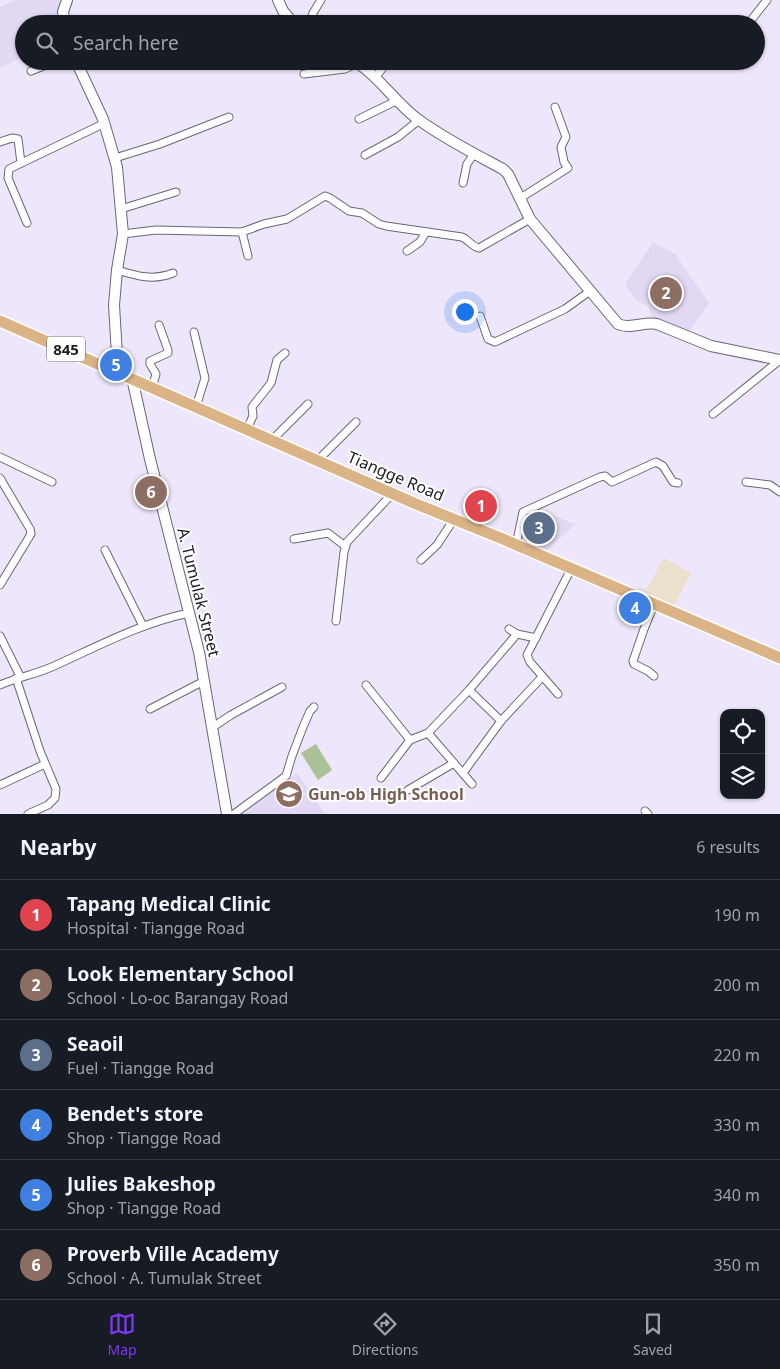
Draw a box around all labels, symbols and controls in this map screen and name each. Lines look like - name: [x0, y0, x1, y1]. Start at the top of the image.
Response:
- search box: [15, 15, 765, 70]
- icon: search: [33, 29, 61, 57]
- text: Search here: [73, 30, 179, 56]
- pin: 2: [650, 274, 682, 312]
- your location: [452, 299, 478, 325]
- road number: 845: [47, 336, 85, 362]
- pin: 5: [100, 346, 132, 384]
- street label: Tiangge Road: [344, 446, 448, 506]
- pin: 6: [135, 473, 167, 511]
- pin: 1: [465, 487, 497, 525]
- pin: 3: [523, 509, 555, 547]
- street label: A. Tumulak Street: [172, 525, 226, 659]
- pin: 4: [619, 589, 651, 627]
- map controls: [720, 709, 765, 799]
- button: locate: [720, 709, 765, 754]
- button: layers: [720, 754, 765, 799]
- school or university icon: Gun-ob High School: [274, 779, 304, 809]
- place label: Gun-ob High School: [308, 783, 464, 805]
- text: Nearby: [20, 833, 96, 861]
- text: 6 results: [696, 836, 760, 858]
- text: Tapang Medical Clinic: [67, 891, 271, 917]
- text: 1: [31, 904, 41, 926]
- text: 190 m: [713, 904, 760, 926]
- text: Hospital · Tiangge Road: [67, 917, 245, 939]
- text: Look Elementary School: [67, 961, 294, 987]
- text: 2: [31, 974, 41, 996]
- text: 200 m: [713, 974, 760, 996]
- text: School · Lo-oc Barangay Road: [67, 987, 288, 1009]
- text: Seaoil: [67, 1031, 123, 1057]
- text: 3: [31, 1044, 41, 1066]
- text: 220 m: [713, 1044, 760, 1066]
- text: Fuel · Tiangge Road: [67, 1057, 214, 1079]
- text: Bendet's store: [67, 1101, 203, 1127]
- text: 4: [31, 1114, 41, 1136]
- text: 330 m: [713, 1114, 760, 1136]
- text: Shop · Tiangge Road: [67, 1127, 221, 1149]
- text: Julies Bakeshop: [67, 1171, 216, 1197]
- text: 5: [31, 1184, 41, 1206]
- text: 340 m: [713, 1184, 760, 1206]
- text: Shop · Tiangge Road: [67, 1197, 221, 1219]
- text: Proverb Ville Academy: [67, 1241, 279, 1267]
- text: 6: [31, 1254, 41, 1276]
- text: 350 m: [713, 1254, 760, 1276]
- text: School · A. Tumulak Street: [67, 1267, 261, 1289]
- tab: Map: [108, 1310, 137, 1359]
- tab: Directions: [352, 1310, 418, 1359]
- tab: Saved: [633, 1310, 672, 1359]

